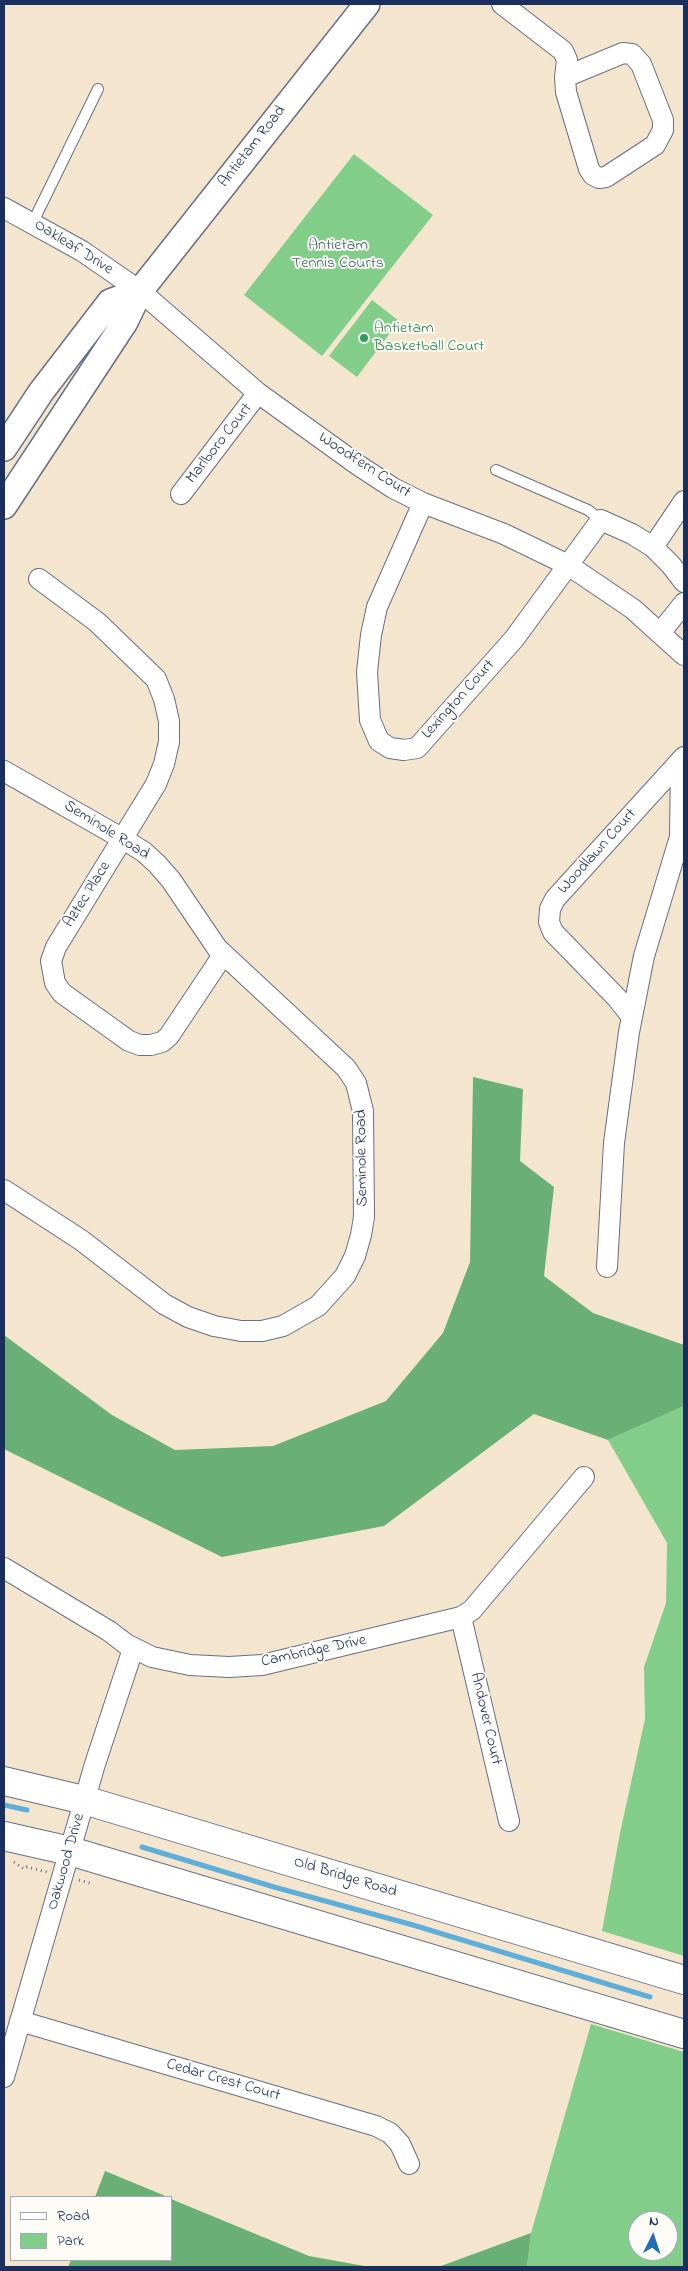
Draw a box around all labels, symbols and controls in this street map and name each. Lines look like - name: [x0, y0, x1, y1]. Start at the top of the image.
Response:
- street label: Antietam Road: [215, 102, 291, 192]
- street label: Oakleaf Drive: [30, 216, 116, 280]
- park label: Antietam Tennis Courts: [292, 236, 384, 274]
- place label: Antietam Basketball Court: [374, 319, 484, 357]
- marker: Antietam Basketball Court: [358, 332, 370, 344]
- street label: Marlboro Court: [183, 400, 257, 488]
- street label: Woodfern Court: [314, 429, 414, 503]
- street label: Lexington Court: [418, 656, 500, 744]
- street label: Seminole Road: [60, 797, 152, 865]
- street label: Woodlawn Court: [555, 805, 641, 899]
- street label: Aztec Place: [60, 858, 116, 932]
- street label: Seminole Road: [353, 1109, 373, 1207]
- street label: Cambridge Drive: [260, 1631, 368, 1673]
- street label: Andover Court: [465, 1671, 505, 1767]
- street label: Oakwood Drive: [44, 1812, 90, 1912]
- street label: Old Bridge Road: [291, 1853, 399, 1903]
- street label: Cedar Crest Court: [164, 2056, 282, 2106]
- legend: [10, 2196, 172, 2261]
- text: Road: [57, 2205, 90, 2227]
- north arrow: [628, 2211, 678, 2261]
- text: N: [649, 2211, 659, 2232]
- text: Park: [57, 2230, 84, 2252]

